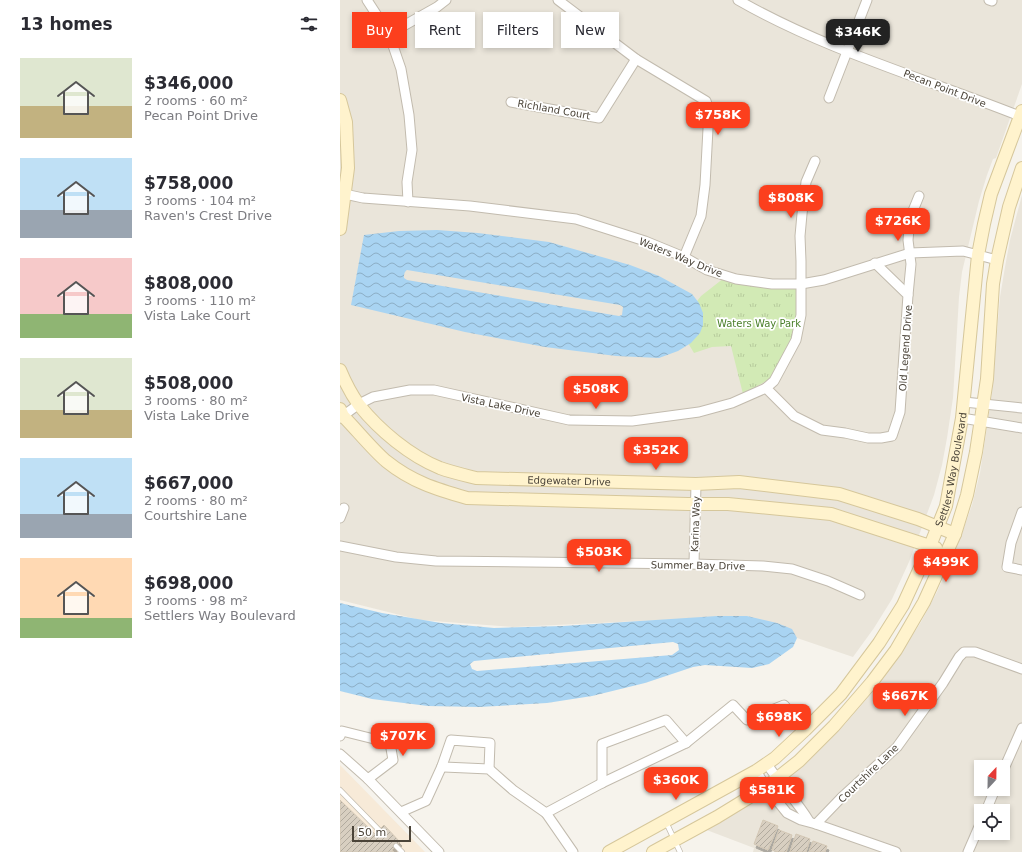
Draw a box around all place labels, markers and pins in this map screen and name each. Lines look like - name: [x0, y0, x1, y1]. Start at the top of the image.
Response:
- pin: $346K: [830, 19, 886, 53]
- pin: $758K: [690, 102, 746, 136]
- pin: $808K: [763, 185, 819, 219]
- pin: $726K: [870, 208, 926, 242]
- pin: $508K: [568, 376, 624, 410]
- pin: $352K: [628, 437, 684, 471]
- pin: $503K: [571, 539, 627, 573]
- pin: $499K: [918, 549, 974, 583]
- pin: $667K: [877, 683, 933, 717]
- pin: $698K: [751, 704, 807, 738]
- pin: $707K: [375, 723, 431, 757]
- pin: $360K: [648, 767, 704, 801]
- pin: $581K: [744, 777, 800, 811]

